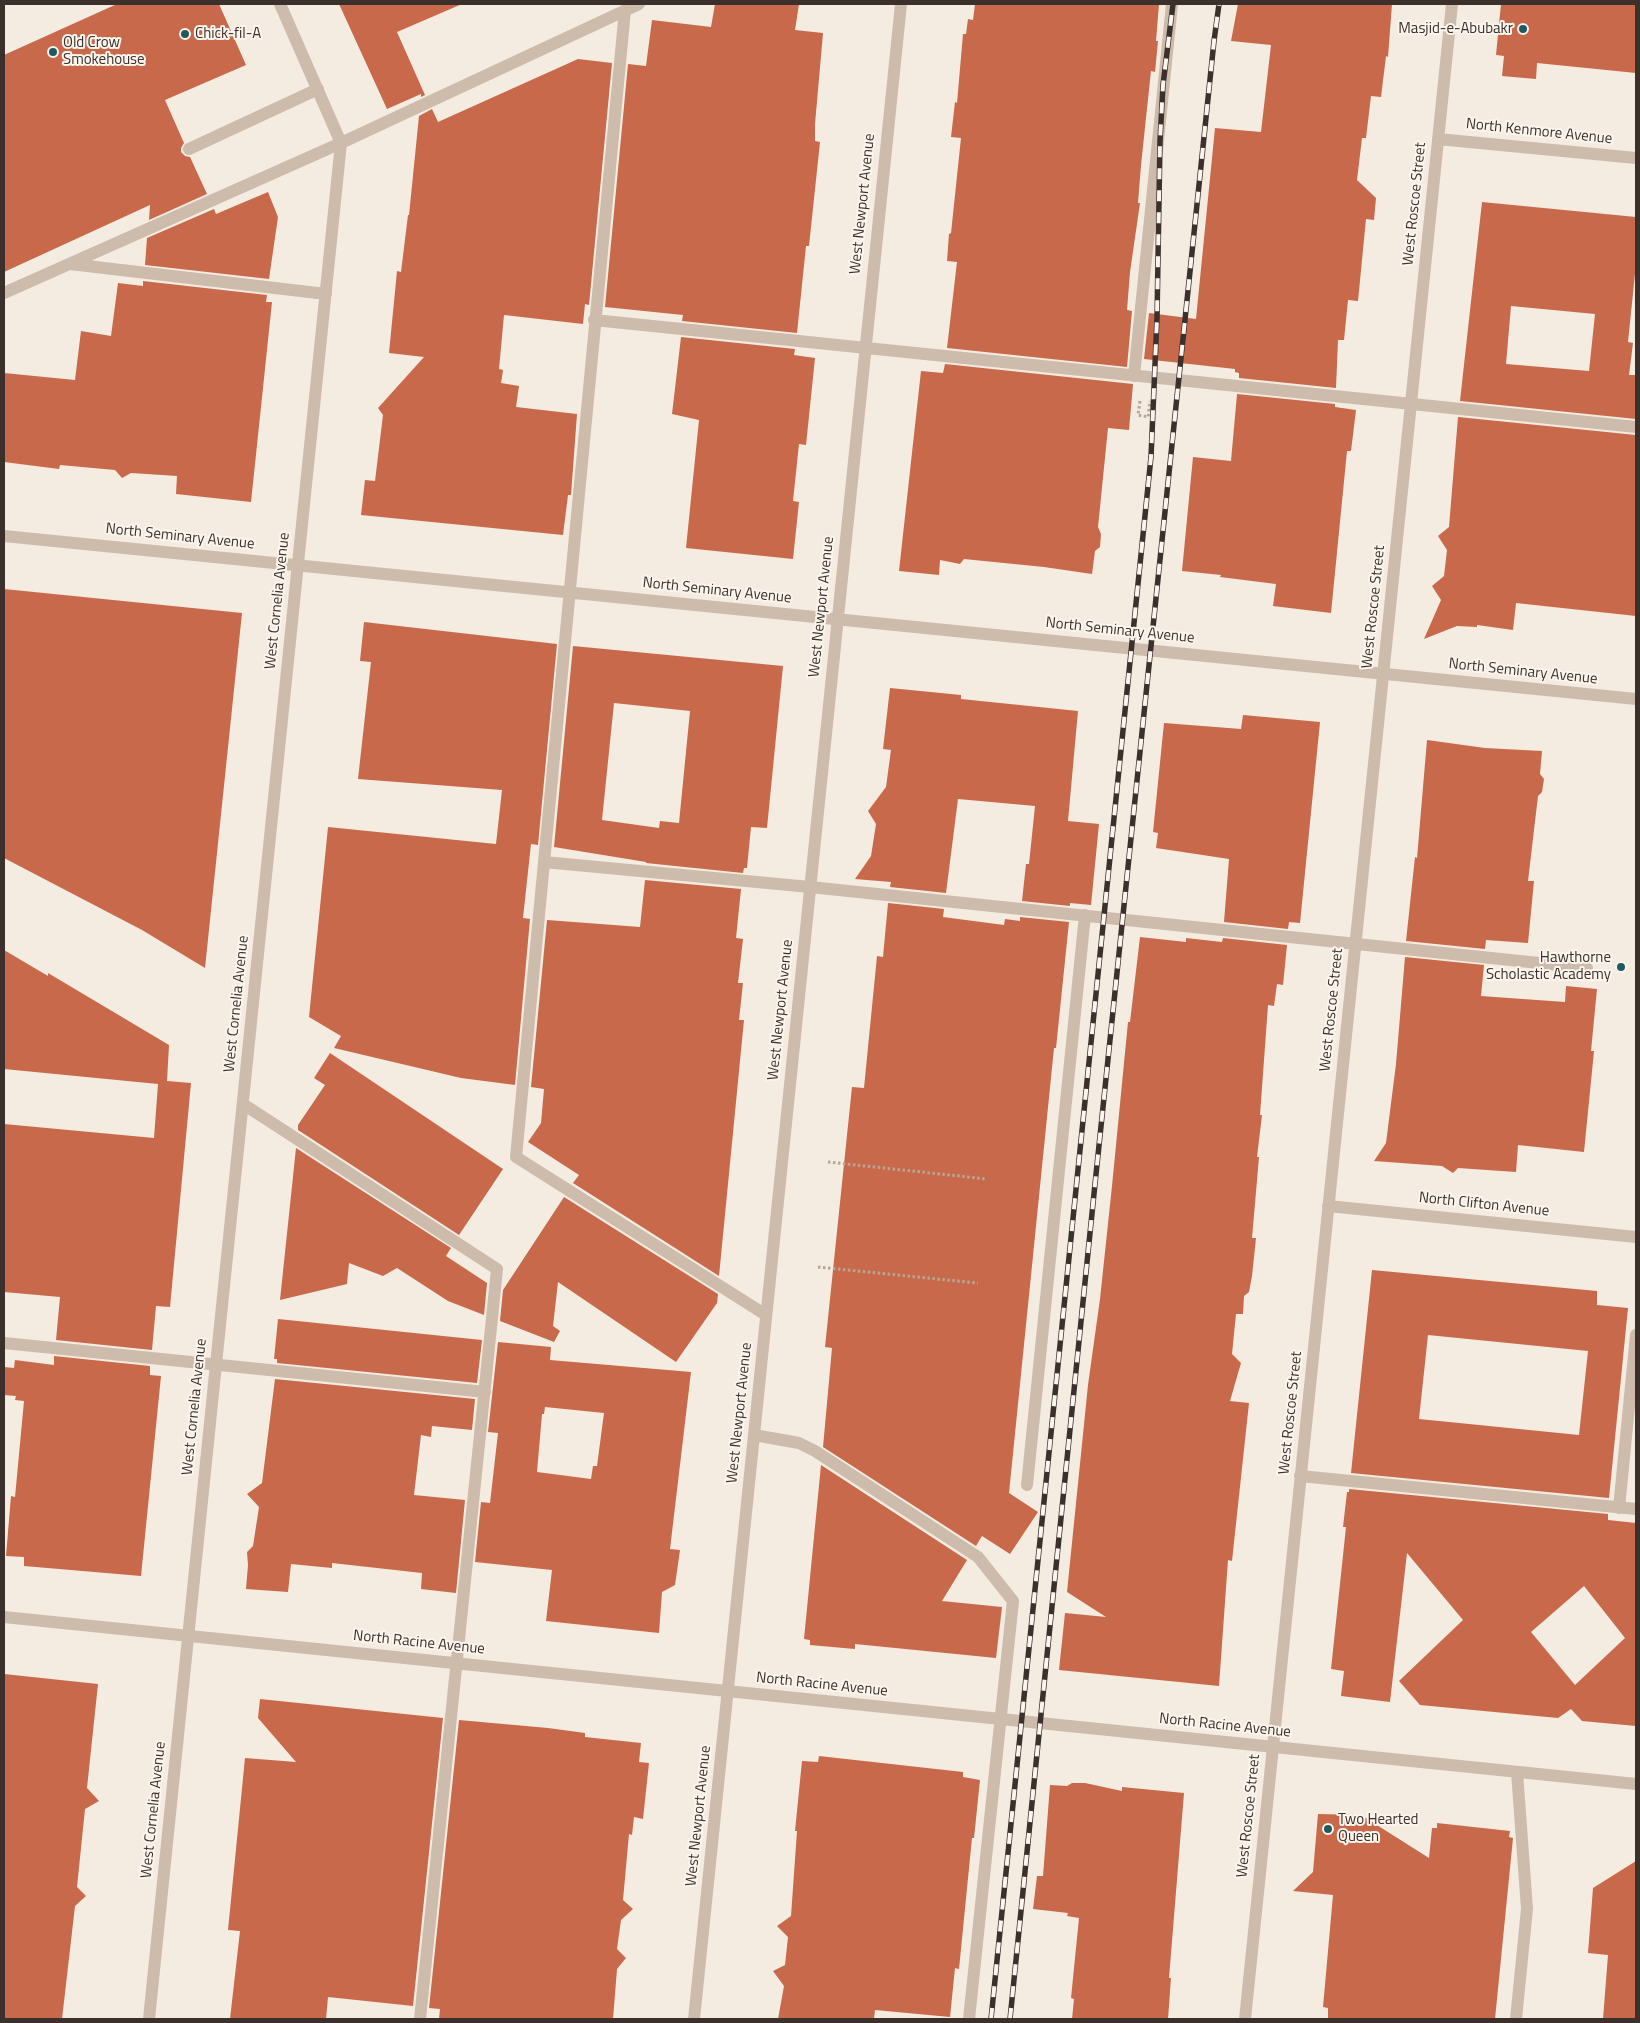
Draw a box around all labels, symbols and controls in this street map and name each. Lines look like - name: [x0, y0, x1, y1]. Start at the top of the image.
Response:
- place label: Masjid-e-Abubakr: [1398, 20, 1513, 38]
- marker: Masjid-e-Abubakr: [1517, 23, 1529, 35]
- place label: Chick-fil-A: [195, 25, 261, 43]
- marker: Chick-fil-A: [179, 28, 191, 40]
- place label: Old Crow Smokehouse: [63, 34, 145, 69]
- marker: Old Crow Smokehouse: [47, 46, 59, 58]
- street label: North Kenmore Avenue: [1465, 115, 1613, 149]
- street label: West Newport Avenue: [847, 133, 879, 275]
- street label: West Roscoe Street: [1400, 141, 1430, 267]
- street label: North Seminary Avenue: [105, 520, 255, 554]
- street label: West Cornelia Avenue: [262, 532, 294, 670]
- street label: West Newport Avenue: [806, 536, 838, 678]
- street label: West Roscoe Street: [1359, 544, 1389, 670]
- street label: North Seminary Avenue: [642, 574, 792, 608]
- street label: North Seminary Avenue: [1045, 614, 1195, 648]
- street label: North Seminary Avenue: [1448, 655, 1598, 689]
- street label: West Cornelia Avenue: [221, 935, 253, 1073]
- street label: West Newport Avenue: [765, 939, 797, 1081]
- street label: West Roscoe Street: [1317, 947, 1347, 1073]
- place label: Hawthorne Scholastic Academy: [1486, 949, 1611, 984]
- marker: Hawthorne Scholastic Academy: [1615, 961, 1627, 973]
- street label: North Clifton Avenue: [1418, 1189, 1550, 1221]
- street label: West Cornelia Avenue: [179, 1338, 211, 1476]
- street label: West Newport Avenue: [724, 1342, 756, 1484]
- street label: West Roscoe Street: [1276, 1350, 1306, 1476]
- street label: North Racine Avenue: [352, 1627, 486, 1659]
- street label: North Racine Avenue: [755, 1669, 889, 1701]
- street label: North Racine Avenue: [1158, 1710, 1292, 1742]
- street label: West Cornelia Avenue: [138, 1741, 170, 1879]
- street label: West Newport Avenue: [683, 1745, 715, 1887]
- street label: West Roscoe Street: [1234, 1753, 1264, 1879]
- place label: Two Hearted Queen: [1338, 1811, 1419, 1846]
- marker: Two Hearted Queen: [1322, 1823, 1334, 1835]

